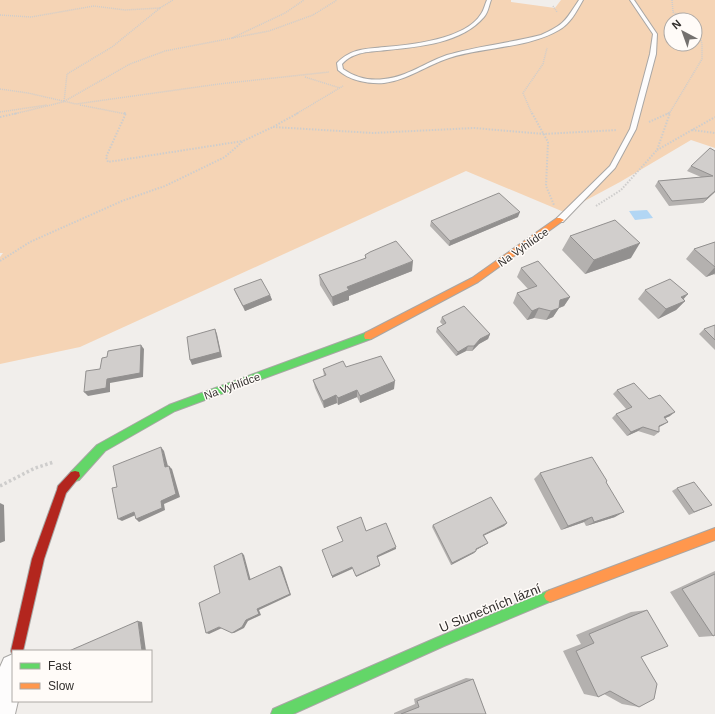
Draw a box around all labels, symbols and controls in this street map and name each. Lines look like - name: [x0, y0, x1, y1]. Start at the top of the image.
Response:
- north arrow: [663, 12, 703, 52]
- text: N: [670, 17, 683, 32]
- street label: Na Vyhlídce: [495, 225, 551, 269]
- street label: Na Vyhlídce: [202, 370, 262, 402]
- street label: U Slunečních lázní: [437, 581, 543, 635]
- legend: [12, 650, 152, 702]
- text: Fast: [48, 659, 72, 673]
- text: Slow: [48, 679, 74, 693]

